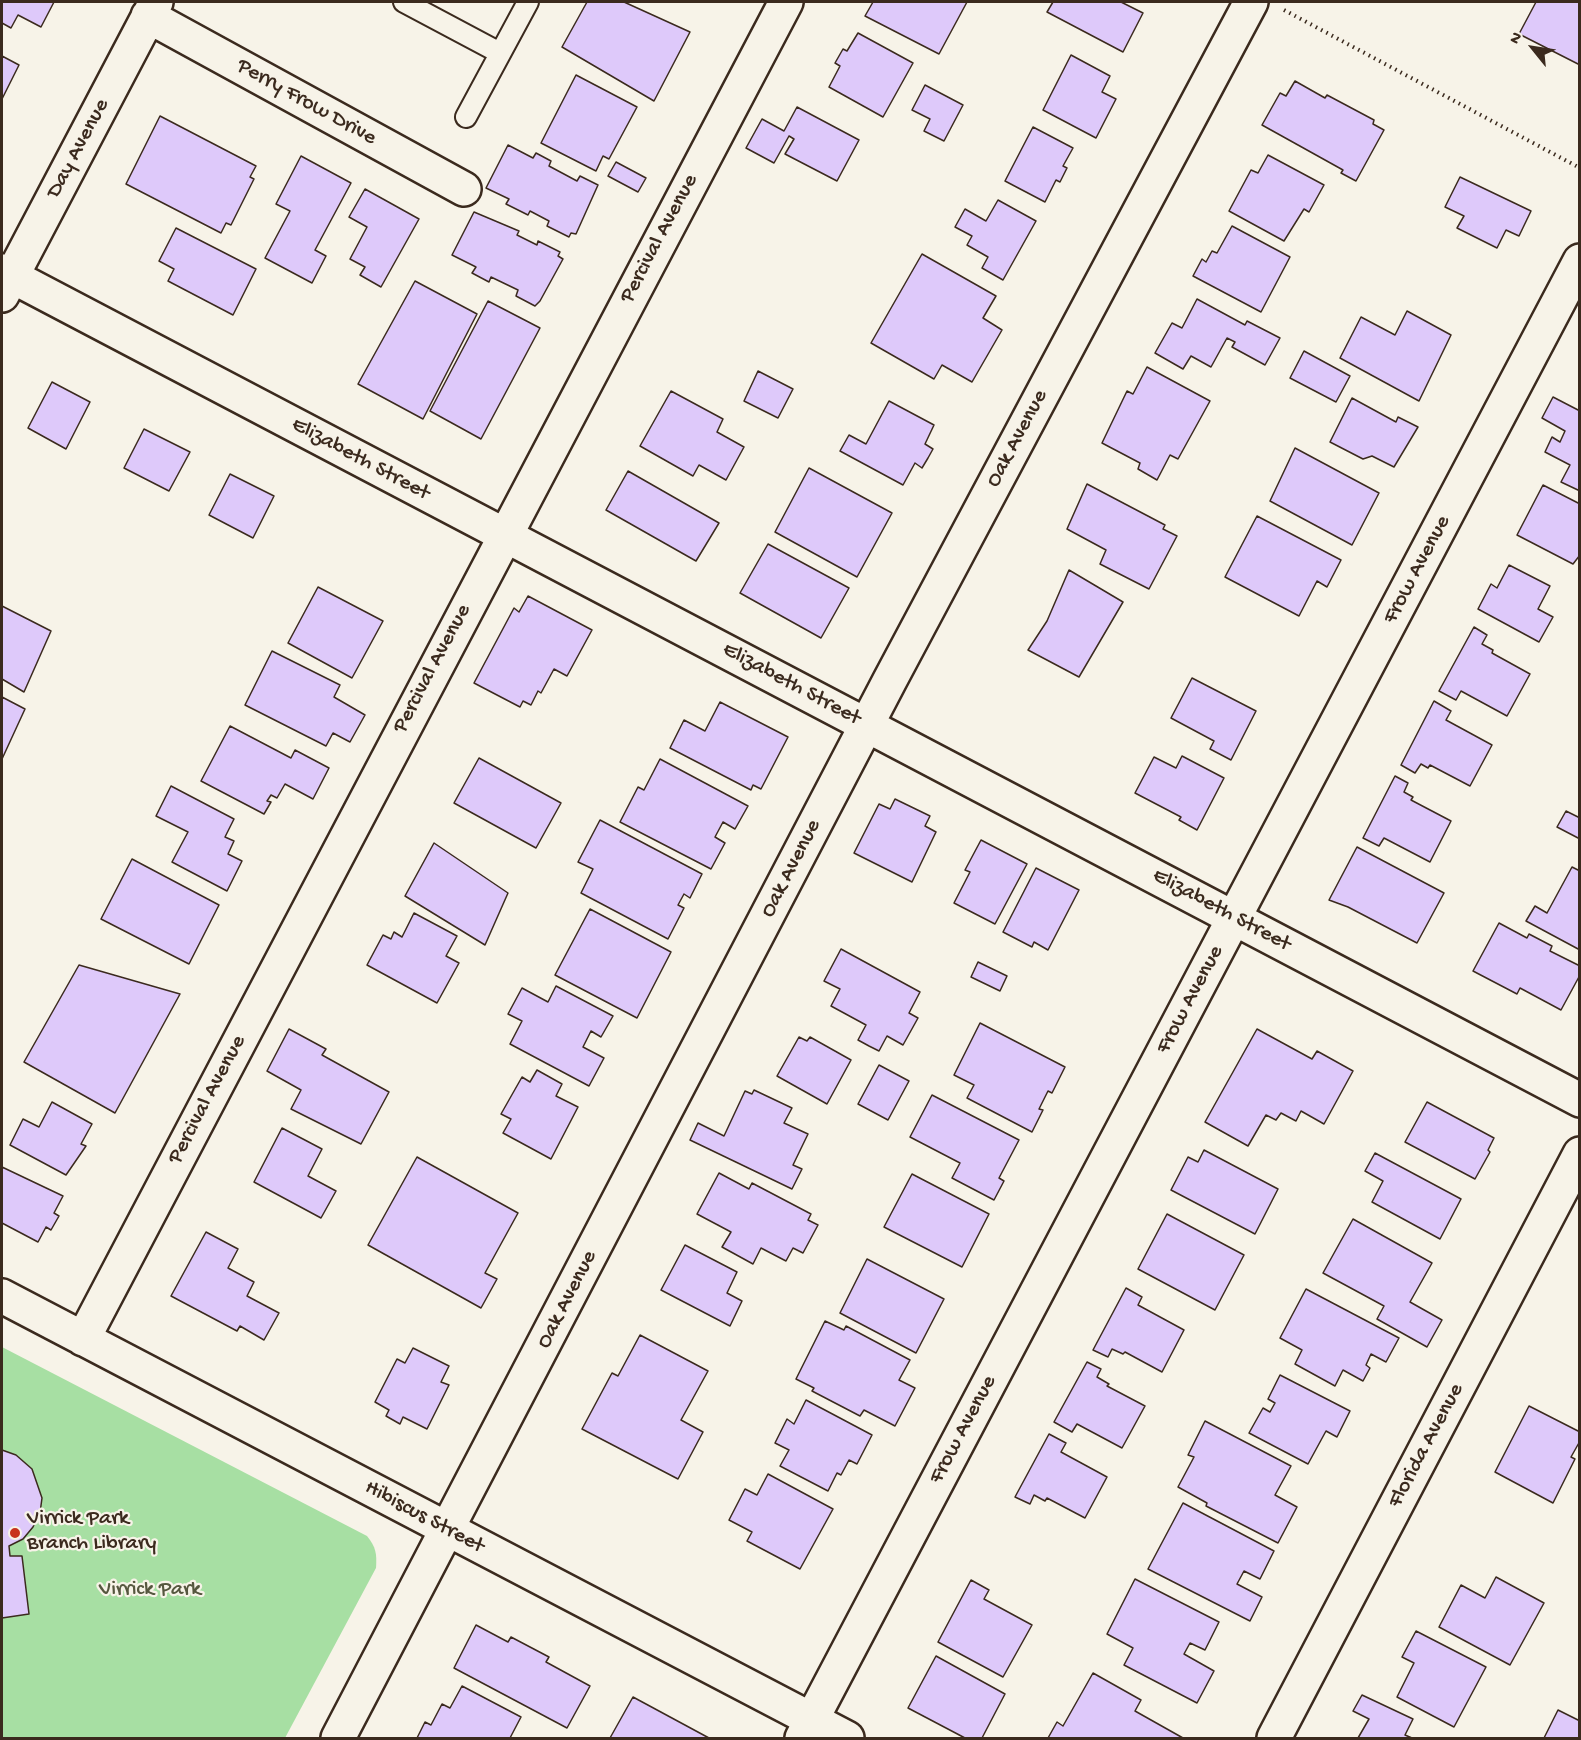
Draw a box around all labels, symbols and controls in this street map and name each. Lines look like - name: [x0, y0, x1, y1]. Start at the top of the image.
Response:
- north arrow: [1503, 18, 1563, 78]
- text: N: [1506, 29, 1528, 48]
- street label: Perry Frow Drive: [231, 54, 381, 152]
- street label: Day Avenue: [42, 95, 116, 203]
- street label: Percival Avenue: [615, 170, 705, 308]
- street label: Oak Avenue: [981, 386, 1055, 492]
- street label: Elizabeth Street: [286, 412, 434, 508]
- street label: Frow Avenue: [1378, 511, 1458, 629]
- street label: Percival Avenue: [388, 600, 478, 738]
- street label: Elizabeth Street: [717, 637, 865, 733]
- street label: Oak Avenue: [756, 815, 828, 923]
- street label: Elizabeth Street: [1147, 863, 1295, 959]
- street label: Frow Avenue: [1151, 941, 1231, 1059]
- street label: Percival Avenue: [163, 1031, 253, 1169]
- street label: Oak Avenue: [532, 1246, 604, 1354]
- street label: Frow Avenue: [924, 1371, 1004, 1489]
- street label: Florida Avenue: [1383, 1380, 1471, 1512]
- street label: Hibiscus Street: [360, 1475, 488, 1561]
- place label: Virrick Park Branch Library: [27, 1507, 156, 1558]
- marker: Virrick Park Branch Library: [8, 1526, 22, 1540]
- park label: Virrick Park: [99, 1578, 201, 1604]

